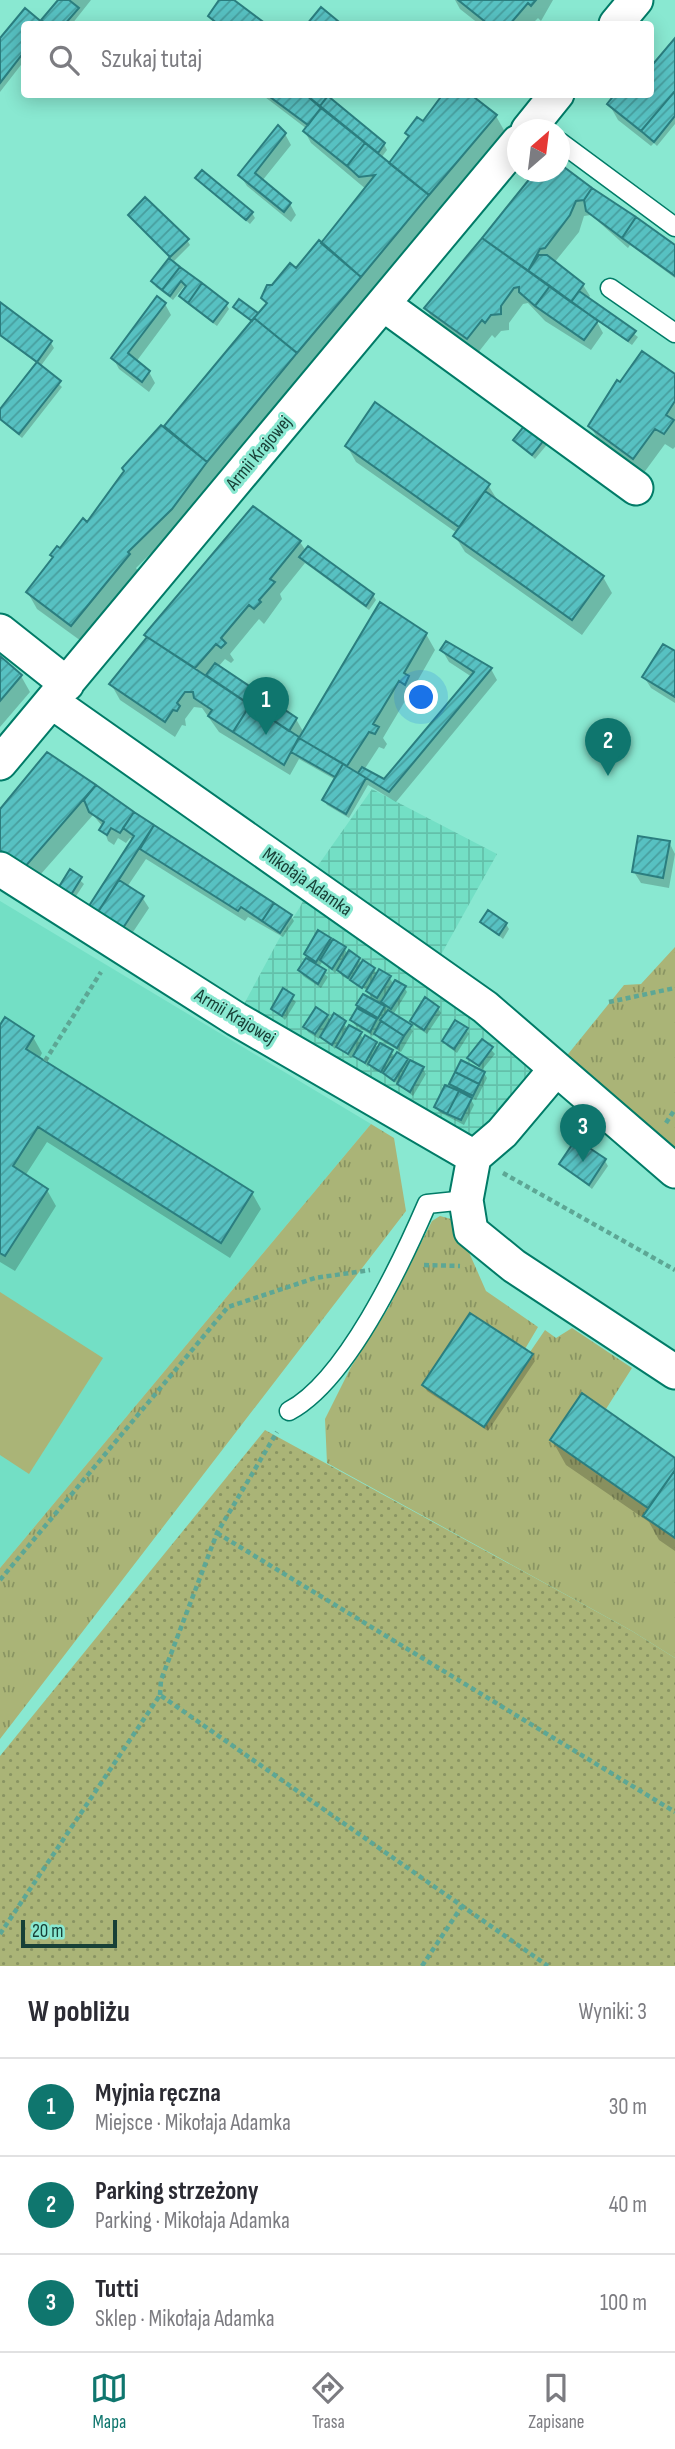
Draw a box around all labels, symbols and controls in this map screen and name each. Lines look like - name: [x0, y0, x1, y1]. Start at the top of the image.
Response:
- search box: [21, 21, 654, 98]
- icon: search: [45, 41, 83, 79]
- text: Szukaj tutaj: [101, 44, 202, 75]
- north arrow: [507, 119, 570, 182]
- street label: Armii Krajowej: [221, 411, 297, 496]
- pin: 1: [243, 677, 289, 735]
- your location: [404, 680, 438, 714]
- pin: 2: [585, 718, 631, 776]
- street label: Mikołaja Adamka: [258, 843, 356, 921]
- street label: Armii Krajowej: [190, 983, 280, 1050]
- pin: 3: [560, 1104, 606, 1162]
- scale bar: [21, 1917, 117, 1949]
- text: 20 m: [32, 1920, 64, 1943]
- text: W pobliżu: [28, 1994, 130, 2030]
- text: Wyniki: 3: [578, 1998, 647, 2026]
- text: Myjnia ręczna: [95, 2078, 221, 2109]
- text: 1: [46, 2093, 56, 2121]
- text: 30 m: [609, 2093, 647, 2121]
- text: Miejsce · Mikołaja Adamka: [95, 2109, 291, 2137]
- text: Parking strzeżony: [95, 2176, 259, 2207]
- text: 2: [46, 2191, 56, 2219]
- text: 40 m: [609, 2191, 647, 2219]
- text: Parking · Mikołaja Adamka: [95, 2207, 290, 2235]
- text: Tutti: [95, 2274, 139, 2305]
- text: 3: [46, 2289, 56, 2317]
- text: 100 m: [600, 2289, 647, 2317]
- text: Sklep · Mikołaja Adamka: [95, 2305, 275, 2333]
- tab: Mapa: [90, 2369, 128, 2434]
- tab: Trasa: [309, 2369, 347, 2434]
- tab: Zapisane: [528, 2369, 585, 2434]

